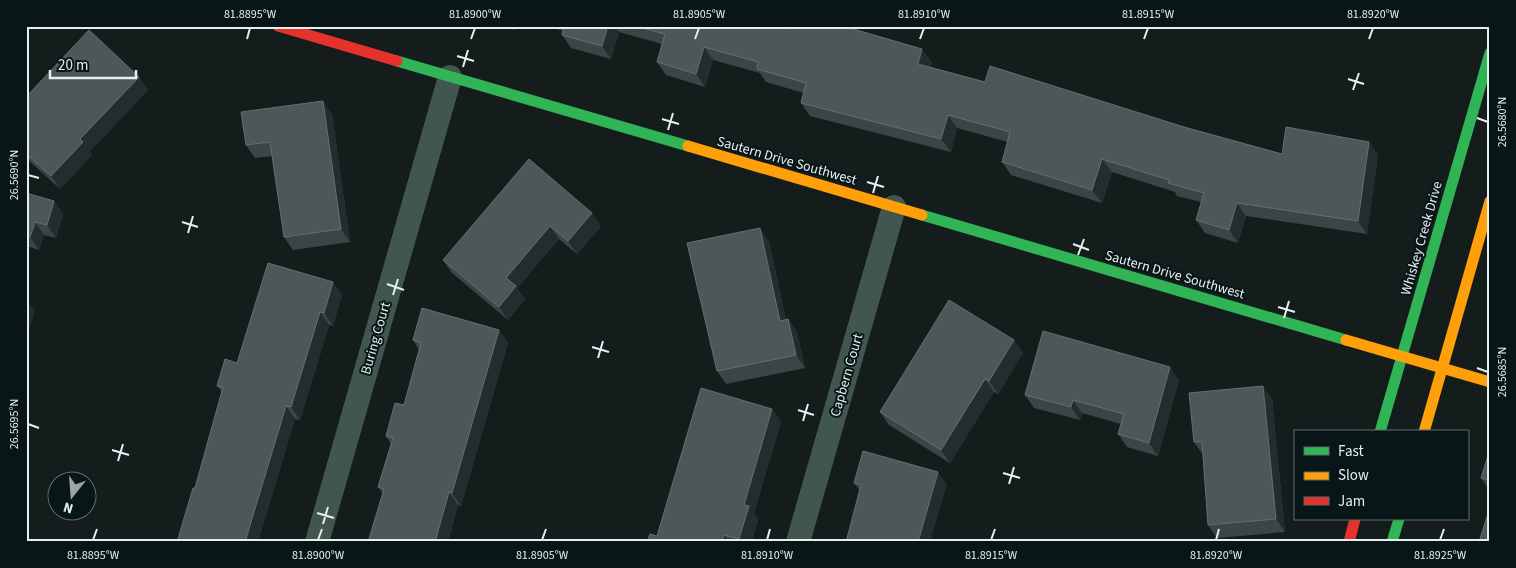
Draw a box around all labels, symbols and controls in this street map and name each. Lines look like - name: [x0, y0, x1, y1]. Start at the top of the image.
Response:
- text: 81.8895°W: [224, 6, 277, 23]
- text: 81.8900°W: [449, 6, 502, 23]
- text: 81.8905°W: [673, 6, 726, 23]
- text: 81.8910°W: [898, 6, 951, 23]
- text: 81.8915°W: [1122, 6, 1175, 23]
- text: 81.8920°W: [1347, 6, 1400, 23]
- scale bar: [50, 48, 136, 80]
- text: 20 m: [58, 55, 88, 76]
- text: 26.5680°N: [1494, 97, 1511, 147]
- street label: Sautern Drive Southwest: [715, 131, 859, 191]
- text: 26.5690°N: [6, 150, 23, 200]
- street label: Whiskey Creek Drive: [1396, 179, 1448, 298]
- street label: Sautern Drive Southwest: [1103, 245, 1247, 305]
- street label: Buring Court: [356, 299, 396, 377]
- street label: Capbern Court: [826, 331, 868, 419]
- text: 26.5685°N: [1494, 347, 1511, 397]
- text: 26.5695°N: [6, 399, 23, 449]
- legend: [1294, 430, 1468, 520]
- text: Fast: [1338, 441, 1364, 462]
- text: Slow: [1338, 465, 1369, 486]
- north arrow: [48, 470, 98, 520]
- text: Jam: [1338, 491, 1365, 512]
- text: N: [61, 497, 76, 518]
- text: 81.8895°W: [67, 547, 120, 564]
- text: 81.8900°W: [292, 547, 345, 564]
- text: 81.8905°W: [516, 547, 569, 564]
- text: 81.8910°W: [741, 547, 794, 564]
- text: 81.8915°W: [965, 547, 1018, 564]
- text: 81.8920°W: [1190, 547, 1243, 564]
- text: 81.8925°W: [1414, 547, 1467, 564]

